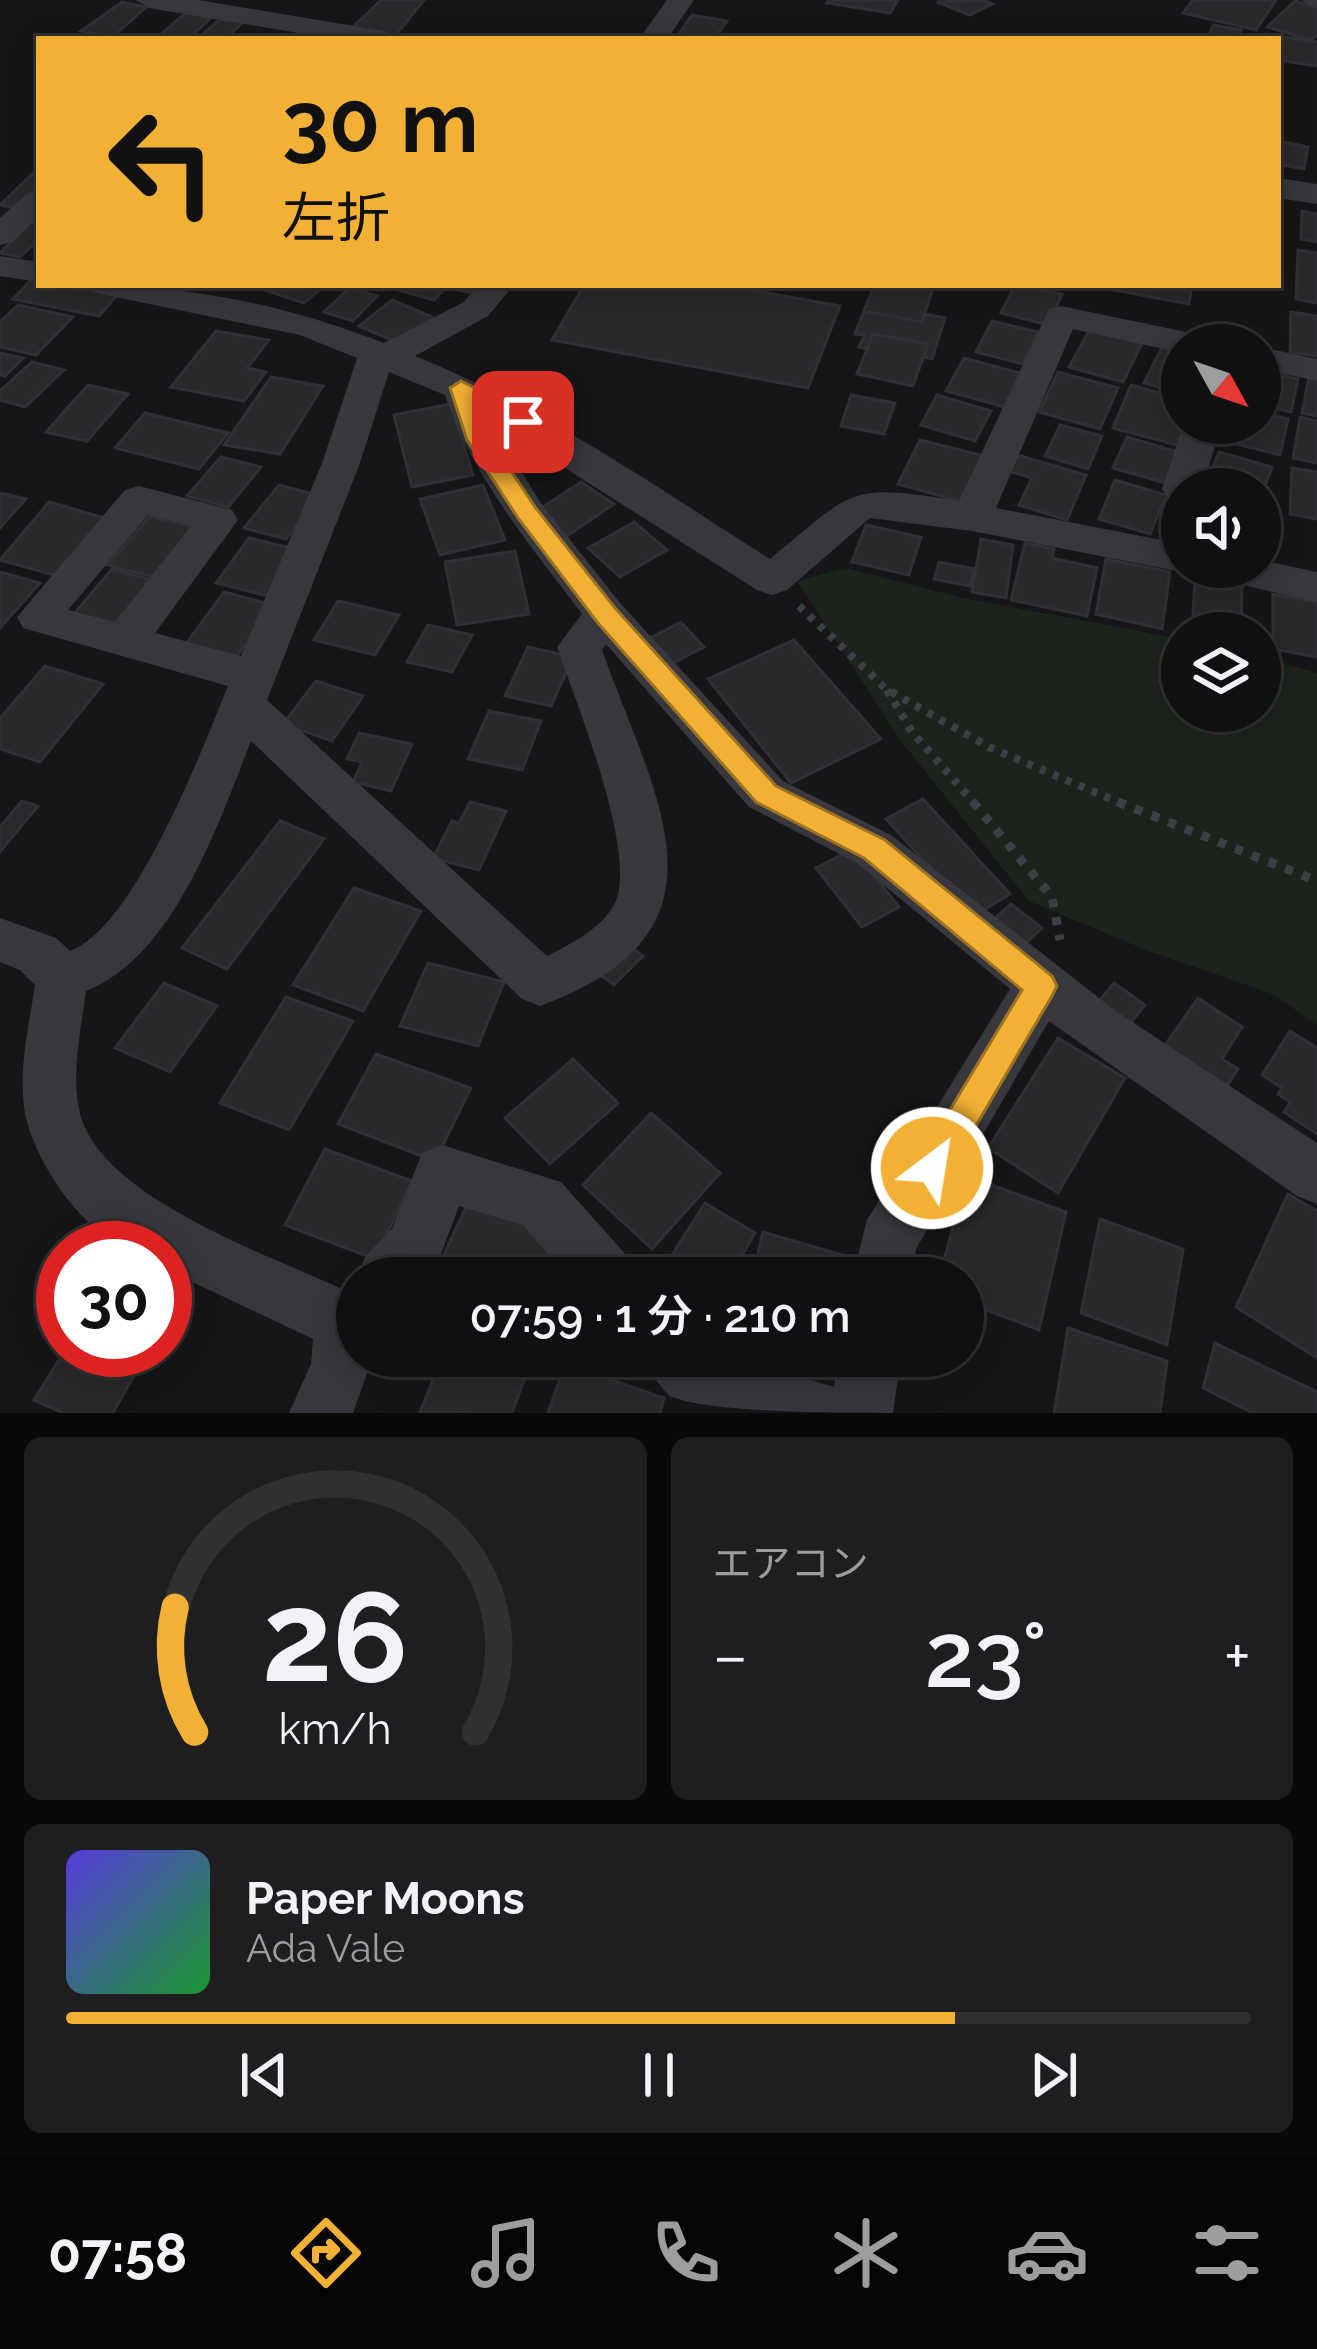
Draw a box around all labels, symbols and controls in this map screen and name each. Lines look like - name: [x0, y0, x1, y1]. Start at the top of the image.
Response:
- text: 30 m: [282, 73, 479, 172]
- icon: left: [84, 84, 240, 240]
- text: 左折: [282, 186, 390, 250]
- north arrow: [1161, 324, 1281, 444]
- map controls: [1161, 324, 1281, 732]
- pin: [472, 371, 574, 473]
- icon: arrive: [490, 389, 556, 455]
- button: sound: [1161, 468, 1281, 588]
- button: layers: [1161, 612, 1281, 732]
- position arrow: [869, 1105, 995, 1231]
- speed limit sign: 30: [36, 1221, 192, 1377]
- text: 07:59 · 1 分 · 210 m: [470, 1290, 850, 1343]
- text: エアコン: [713, 1540, 869, 1586]
- text: 26: [262, 1564, 408, 1710]
- text: 23°: [925, 1602, 1047, 1708]
- text: −: [713, 1617, 748, 1694]
- text: +: [1224, 1617, 1251, 1694]
- text: km/h: [279, 1703, 392, 1753]
- text: Paper Moons: [246, 1872, 525, 1925]
- text: Ada Vale: [246, 1925, 405, 1971]
- icon: previous: [231, 2042, 297, 2108]
- icon: pause: [626, 2042, 692, 2108]
- icon: next: [1021, 2042, 1087, 2108]
- icon: directions: [284, 2211, 368, 2295]
- icon: music: [464, 2211, 548, 2295]
- icon: phone: [644, 2211, 728, 2295]
- icon: climate: [824, 2211, 908, 2295]
- icon: car: [1005, 2211, 1089, 2295]
- icon: filters: [1185, 2211, 1269, 2295]
- text: 07:58: [48, 2221, 187, 2285]

